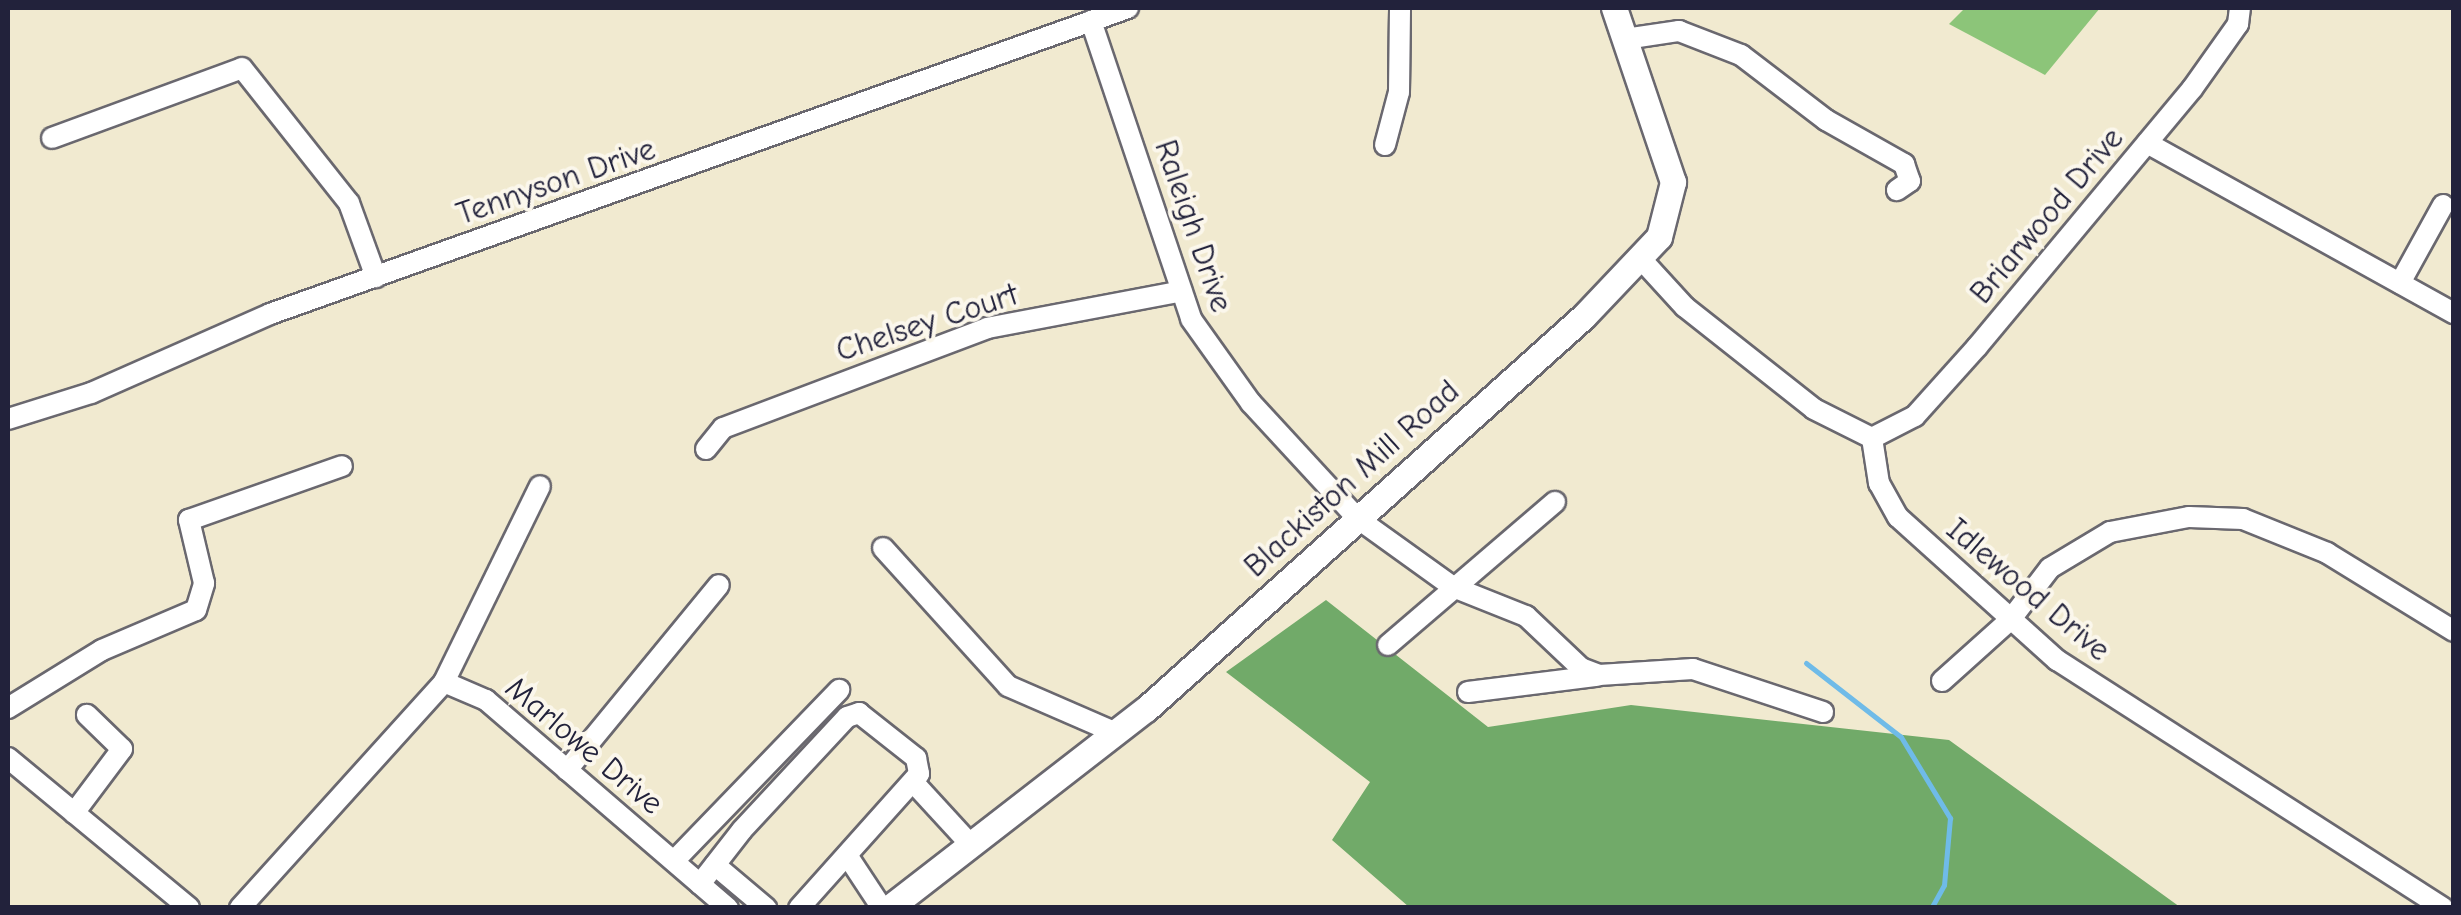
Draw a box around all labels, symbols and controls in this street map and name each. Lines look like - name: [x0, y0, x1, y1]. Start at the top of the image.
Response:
- street label: Briarwood Drive: [1962, 120, 2132, 312]
- street label: Tennyson Drive: [452, 130, 660, 234]
- street label: Raleigh Drive: [1146, 135, 1240, 317]
- street label: Chelsey Court: [831, 276, 1023, 370]
- street label: Blackiston Mill Road: [1237, 372, 1467, 586]
- street label: Idlewood Drive: [1938, 511, 2118, 669]
- street label: Marlowe Drive: [497, 669, 671, 823]

